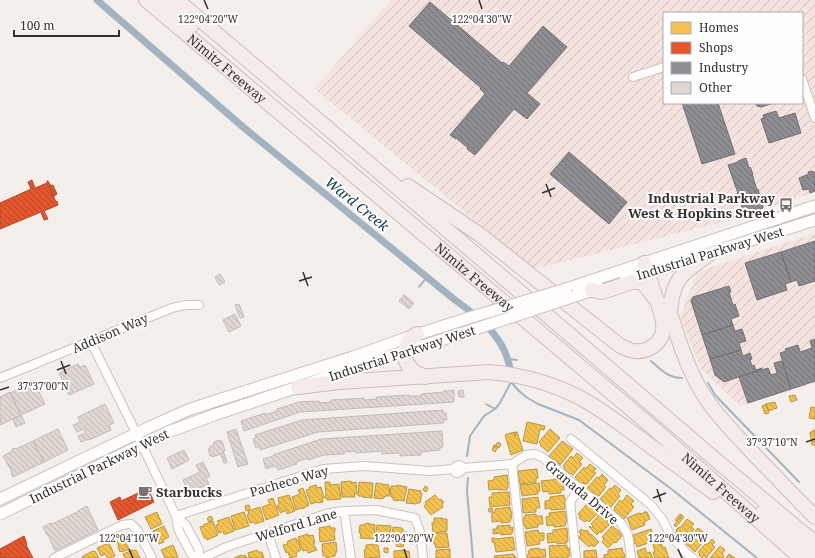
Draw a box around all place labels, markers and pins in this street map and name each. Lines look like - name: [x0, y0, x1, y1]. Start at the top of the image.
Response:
- place label: Industrial Parkway West & Hopkins Street: [628, 189, 775, 222]
- bus stop icon: Industrial Parkway West & Hopkins Street: [778, 197, 794, 213]
- place label: Starbucks: [156, 483, 222, 501]
- cafe icon: Starbucks: [137, 484, 153, 500]

